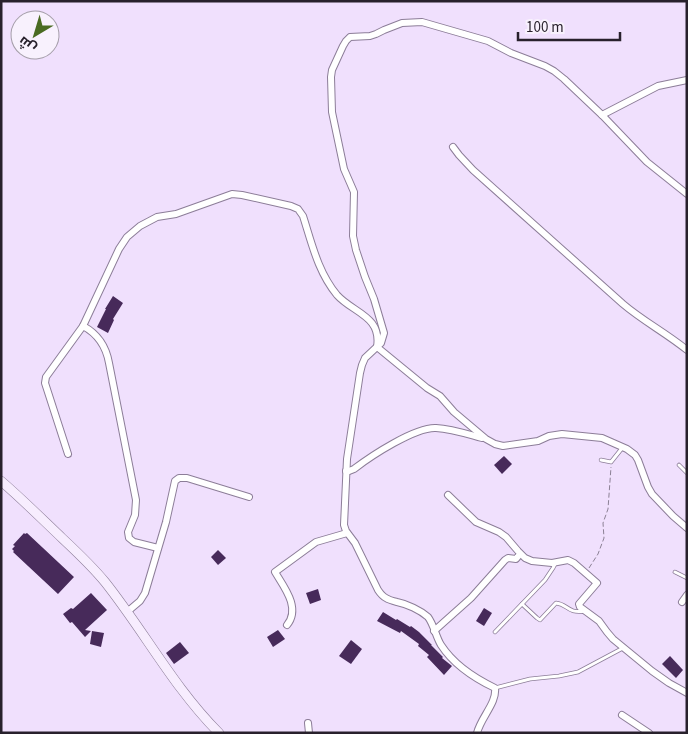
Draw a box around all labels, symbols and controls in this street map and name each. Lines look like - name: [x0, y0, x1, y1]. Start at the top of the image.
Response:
- north arrow: [10, 10, 60, 60]
- scale bar: [518, 10, 620, 42]
- text: 100 m: [526, 17, 564, 38]
- text: ش: [14, 31, 41, 58]

